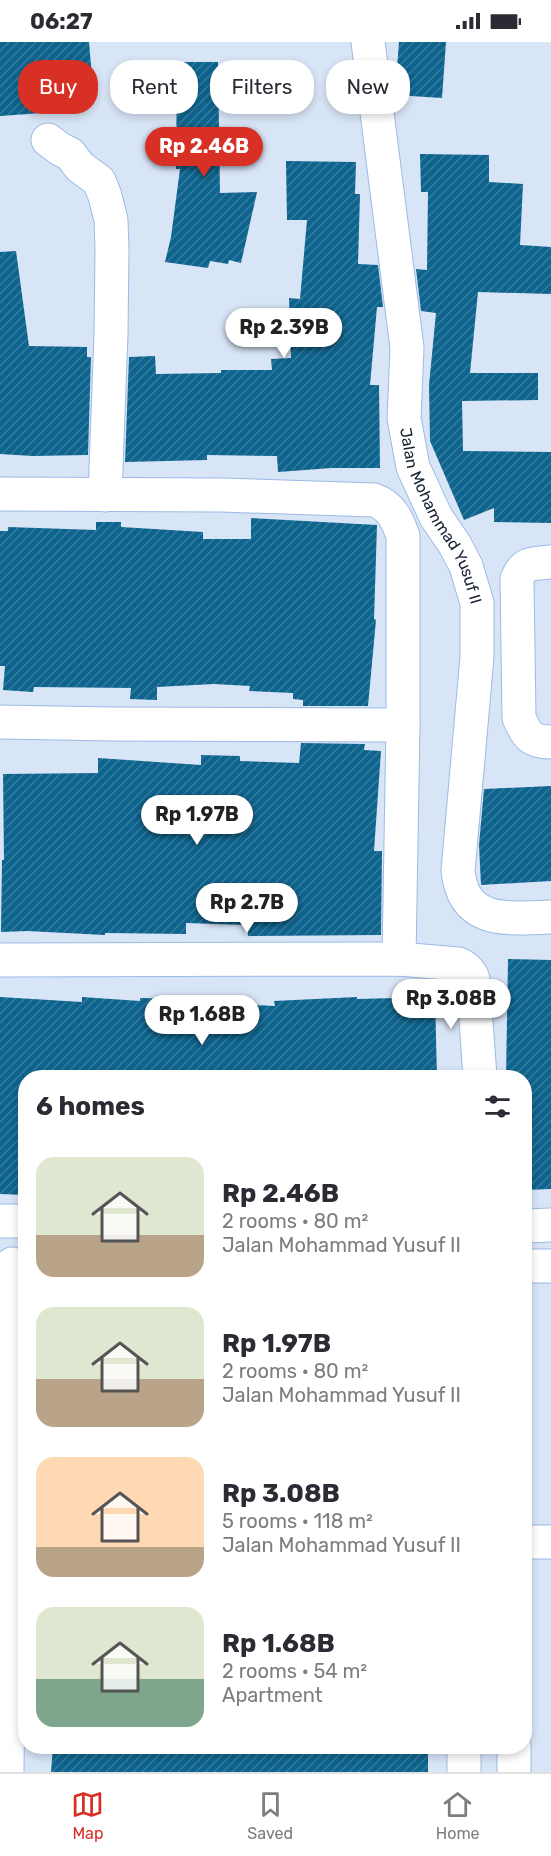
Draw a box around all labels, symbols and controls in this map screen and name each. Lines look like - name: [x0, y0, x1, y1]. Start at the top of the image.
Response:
- text: 06:27: [30, 8, 93, 35]
- chip: Buy: [18, 60, 98, 114]
- chip: Rent: [110, 60, 198, 114]
- chip: Filters: [210, 60, 314, 114]
- chip: New: [326, 60, 410, 114]
- pin: Rp 2.46B: [142, 127, 266, 178]
- text: Rp 2.46B: [159, 134, 249, 158]
- pin: Rp 2.39B: [222, 308, 346, 359]
- text: Rp 2.39B: [239, 315, 329, 339]
- street label: Jalan Mohammad Yusuf II: [396, 426, 486, 606]
- pin: Rp 1.97B: [135, 795, 259, 846]
- text: Rp 1.97B: [155, 802, 239, 826]
- pin: Rp 2.7B: [192, 883, 302, 934]
- text: Rp 2.7B: [210, 890, 284, 914]
- pin: Rp 3.08B: [389, 979, 513, 1030]
- text: Rp 3.08B: [406, 986, 496, 1010]
- pin: Rp 1.68B: [140, 995, 264, 1046]
- text: Rp 1.68B: [159, 1002, 245, 1026]
- icon: filters: [481, 1090, 514, 1123]
- text: 6 homes: [36, 1091, 145, 1122]
- text: Rp 2.46B: [222, 1178, 339, 1209]
- icon: home: [84, 1181, 156, 1253]
- text: 2 rooms · 80 m²: [222, 1209, 368, 1233]
- text: Jalan Mohammad Yusuf II: [222, 1233, 461, 1257]
- text: Rp 1.97B: [222, 1328, 331, 1359]
- icon: home: [84, 1331, 156, 1403]
- text: 2 rooms · 80 m²: [222, 1359, 368, 1383]
- text: Jalan Mohammad Yusuf II: [222, 1383, 461, 1407]
- text: Rp 3.08B: [222, 1478, 340, 1509]
- icon: home: [84, 1481, 156, 1553]
- text: 5 rooms · 118 m²: [222, 1509, 373, 1533]
- text: Jalan Mohammad Yusuf II: [222, 1533, 461, 1557]
- text: Rp 1.68B: [222, 1628, 335, 1659]
- icon: home: [84, 1631, 156, 1703]
- text: 2 rooms · 54 m²: [222, 1659, 367, 1683]
- text: Apartment: [222, 1683, 323, 1707]
- tab: Map: [71, 1788, 104, 1843]
- tab: Saved: [247, 1788, 293, 1843]
- tab: Home: [436, 1788, 480, 1843]

